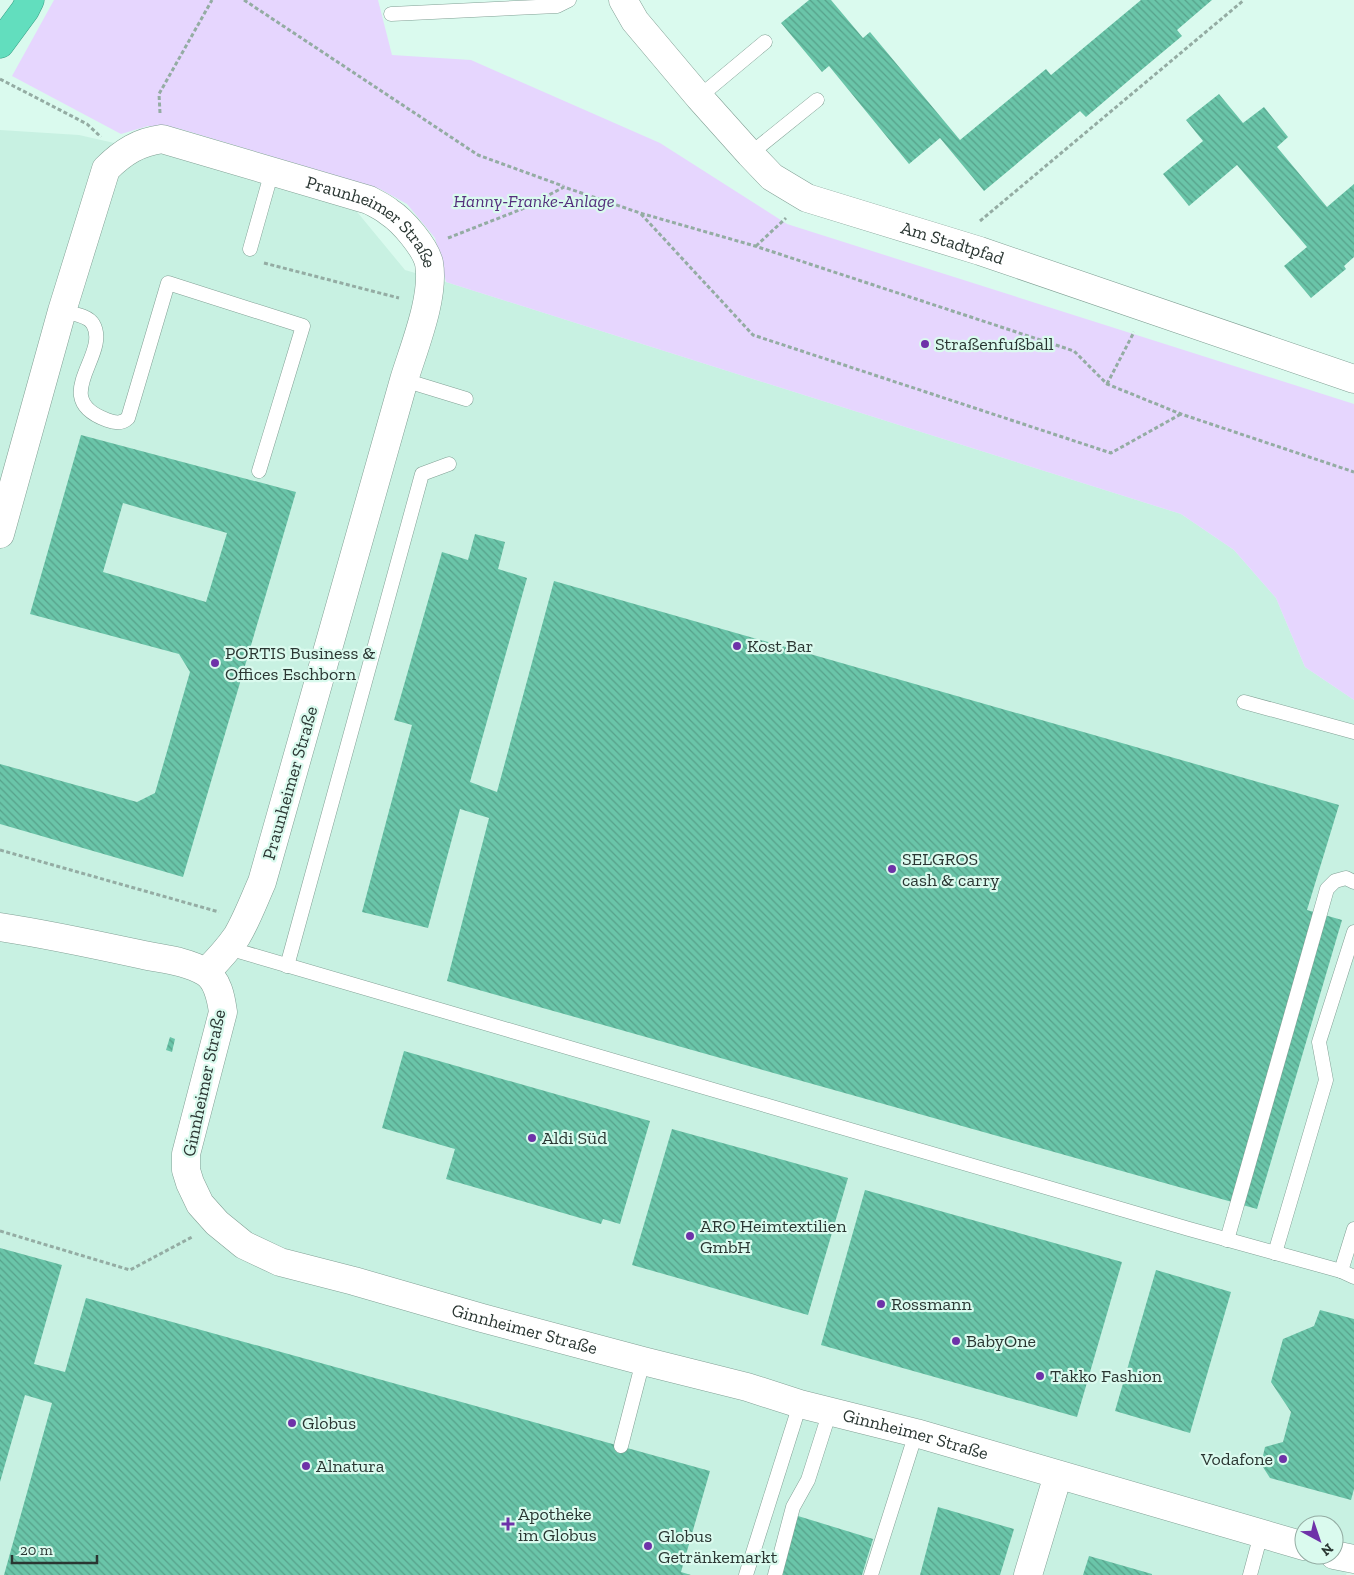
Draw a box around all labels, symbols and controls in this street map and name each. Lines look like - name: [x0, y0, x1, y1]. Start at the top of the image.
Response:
- street label: Praunheimer Straße: [303, 171, 441, 269]
- park label: Hanny-Franke-Anlage: [453, 190, 615, 212]
- street label: Am Stadtpfad: [898, 216, 1007, 270]
- place label: Straßenfußball: [935, 333, 1054, 355]
- marker: Straßenfußball: [919, 338, 931, 350]
- place label: Kost Bar: [747, 635, 813, 657]
- marker: Kost Bar: [731, 640, 743, 652]
- place label: PORTIS Business & Offices Eschborn: [225, 642, 376, 685]
- marker: PORTIS Business & Offices Eschborn: [209, 657, 221, 669]
- street label: Praunheimer Straße: [258, 704, 322, 862]
- place label: SELGROS cash & carry: [902, 848, 1000, 891]
- marker: SELGROS cash & carry: [886, 863, 898, 875]
- street label: Ginnheimer Straße: [178, 1007, 230, 1159]
- place label: Aldi Süd: [542, 1127, 607, 1149]
- marker: Aldi Süd: [526, 1132, 538, 1144]
- place label: ARO Heimtextilien GmbH: [700, 1215, 847, 1258]
- marker: ARO Heimtextilien GmbH: [684, 1230, 696, 1242]
- place label: Rossmann: [891, 1293, 972, 1315]
- marker: Rossmann: [875, 1298, 887, 1310]
- street label: Ginnheimer Straße: [449, 1299, 600, 1359]
- place label: BabyOne: [966, 1330, 1036, 1352]
- marker: BabyOne: [950, 1335, 962, 1347]
- place label: Takko Fashion: [1050, 1365, 1163, 1387]
- marker: Takko Fashion: [1034, 1370, 1046, 1382]
- street label: Ginnheimer Straße: [841, 1404, 991, 1464]
- place label: Globus: [302, 1412, 356, 1434]
- marker: Globus: [286, 1417, 298, 1429]
- place label: Vodafone: [1200, 1448, 1273, 1470]
- marker: Vodafone: [1277, 1453, 1289, 1465]
- place label: Alnatura: [316, 1455, 385, 1477]
- marker: Alnatura: [300, 1460, 312, 1472]
- place label: Apotheke im Globus: [518, 1503, 597, 1546]
- north arrow: [1294, 1515, 1344, 1565]
- marker: Apotheke im Globus: [502, 1518, 514, 1530]
- place label: Globus Getränkemarkt: [658, 1525, 778, 1568]
- scale bar: [12, 1532, 98, 1564]
- marker: Globus Getränkemarkt: [642, 1540, 654, 1552]
- text: N: [1317, 1540, 1337, 1560]
- text: 20 m: [20, 1541, 53, 1559]

